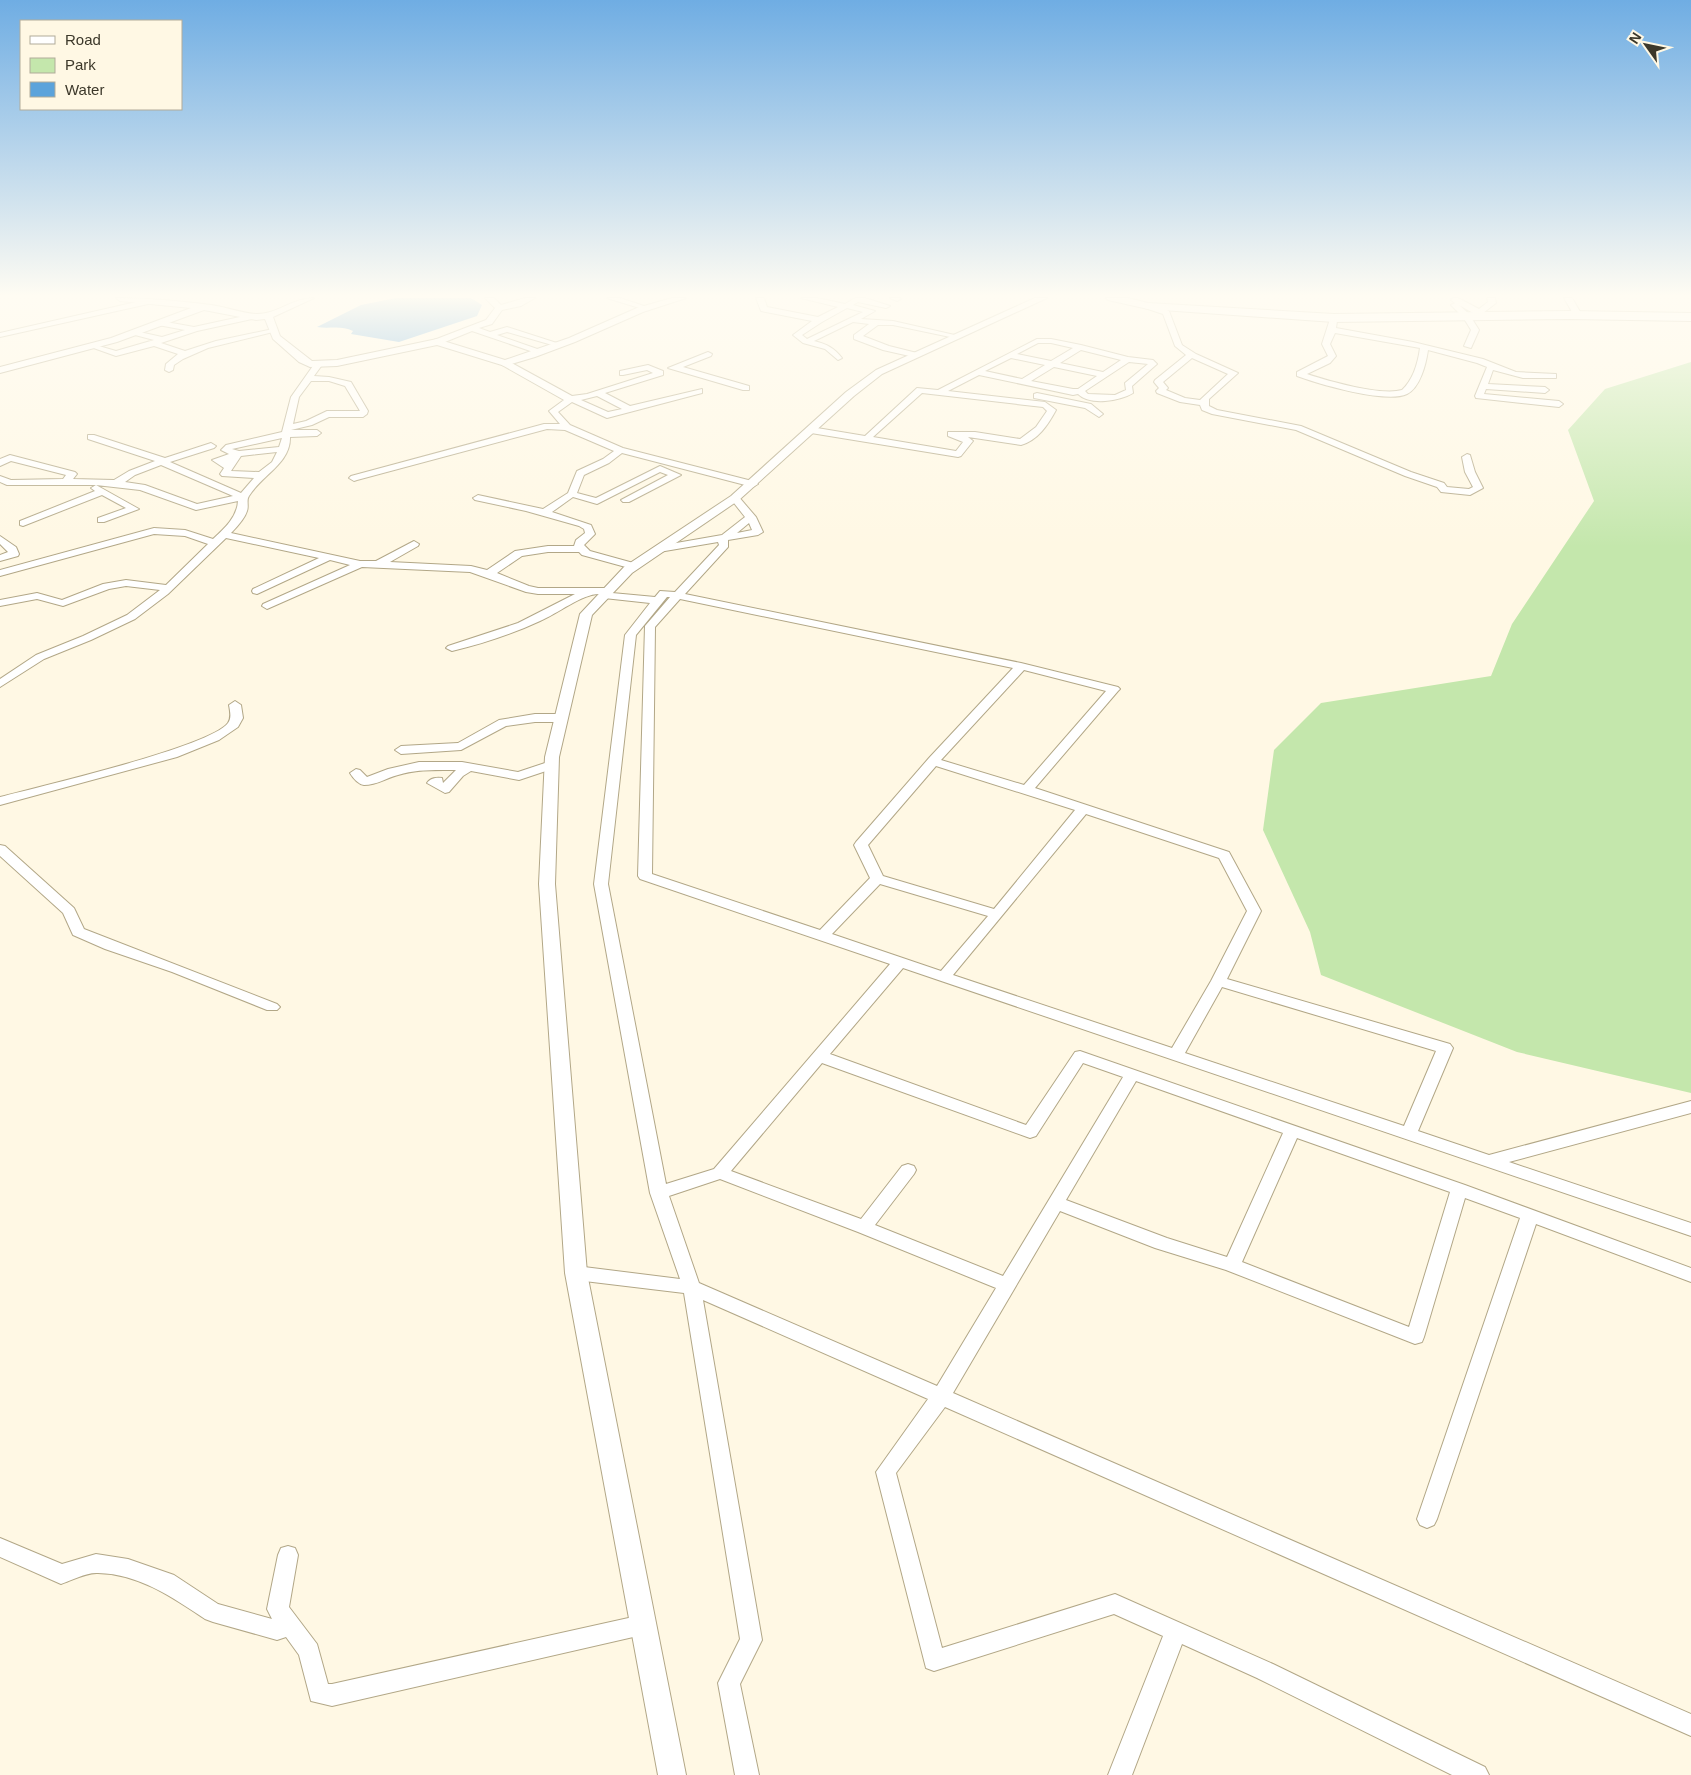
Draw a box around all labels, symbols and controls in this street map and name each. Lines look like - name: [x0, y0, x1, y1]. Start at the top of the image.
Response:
- legend: [20, 20, 182, 110]
- north arrow: [1621, 20, 1671, 70]
- text: N: [1626, 29, 1645, 47]
- text: Road: [65, 31, 101, 48]
- text: Park: [65, 56, 96, 73]
- text: Water: [65, 81, 104, 98]

